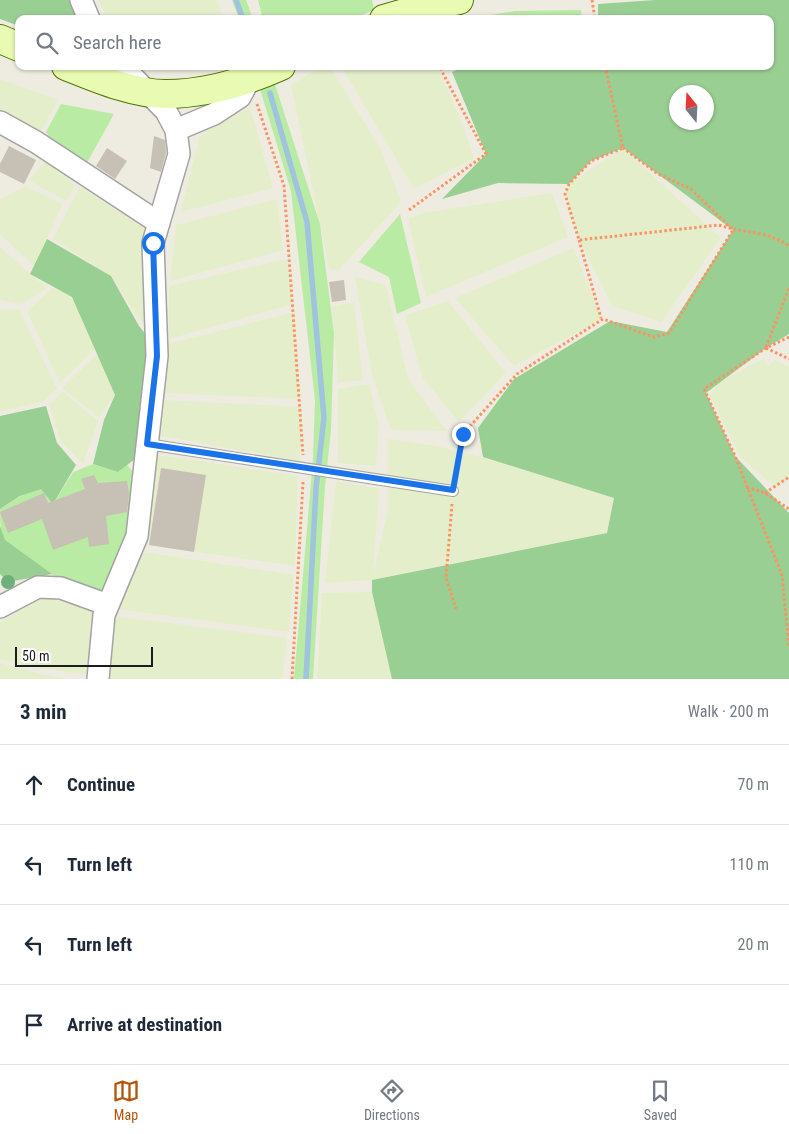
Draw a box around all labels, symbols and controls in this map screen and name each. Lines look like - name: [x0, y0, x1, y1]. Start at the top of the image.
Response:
- search box: [15, 15, 774, 70]
- icon: search: [33, 29, 61, 57]
- text: Search here: [73, 31, 161, 54]
- north arrow: [669, 85, 714, 130]
- route start: [142, 232, 165, 255]
- route end: [452, 423, 475, 446]
- scale bar: [15, 644, 152, 667]
- text: 50 m: [22, 648, 50, 664]
- text: 3 min: [20, 700, 67, 724]
- text: Walk · 200 m: [688, 702, 769, 721]
- icon: ahead: [20, 771, 48, 799]
- text: Continue: [67, 773, 135, 796]
- text: 70 m: [737, 775, 769, 794]
- icon: left: [20, 851, 48, 879]
- text: Turn left: [67, 853, 132, 876]
- text: 110 m: [730, 855, 769, 874]
- icon: left: [20, 931, 48, 959]
- text: Turn left: [67, 933, 132, 956]
- text: 20 m: [737, 935, 769, 954]
- icon: arrive: [20, 1011, 48, 1039]
- text: Arrive at destination: [67, 1013, 222, 1036]
- tab: Map: [112, 1077, 140, 1123]
- tab: Directions: [364, 1077, 420, 1123]
- tab: Saved: [644, 1077, 677, 1123]

